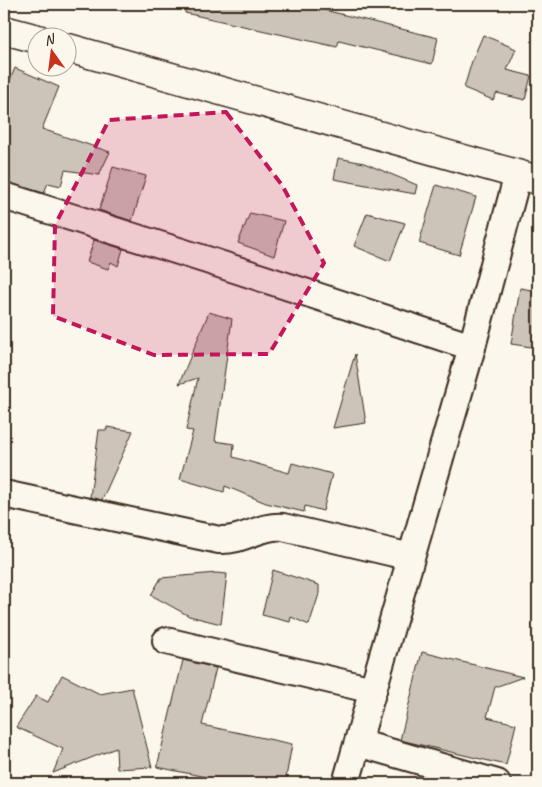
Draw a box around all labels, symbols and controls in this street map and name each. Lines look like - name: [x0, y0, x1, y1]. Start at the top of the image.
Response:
- north arrow: [28, 28, 78, 78]
- text: N: [43, 30, 57, 49]

